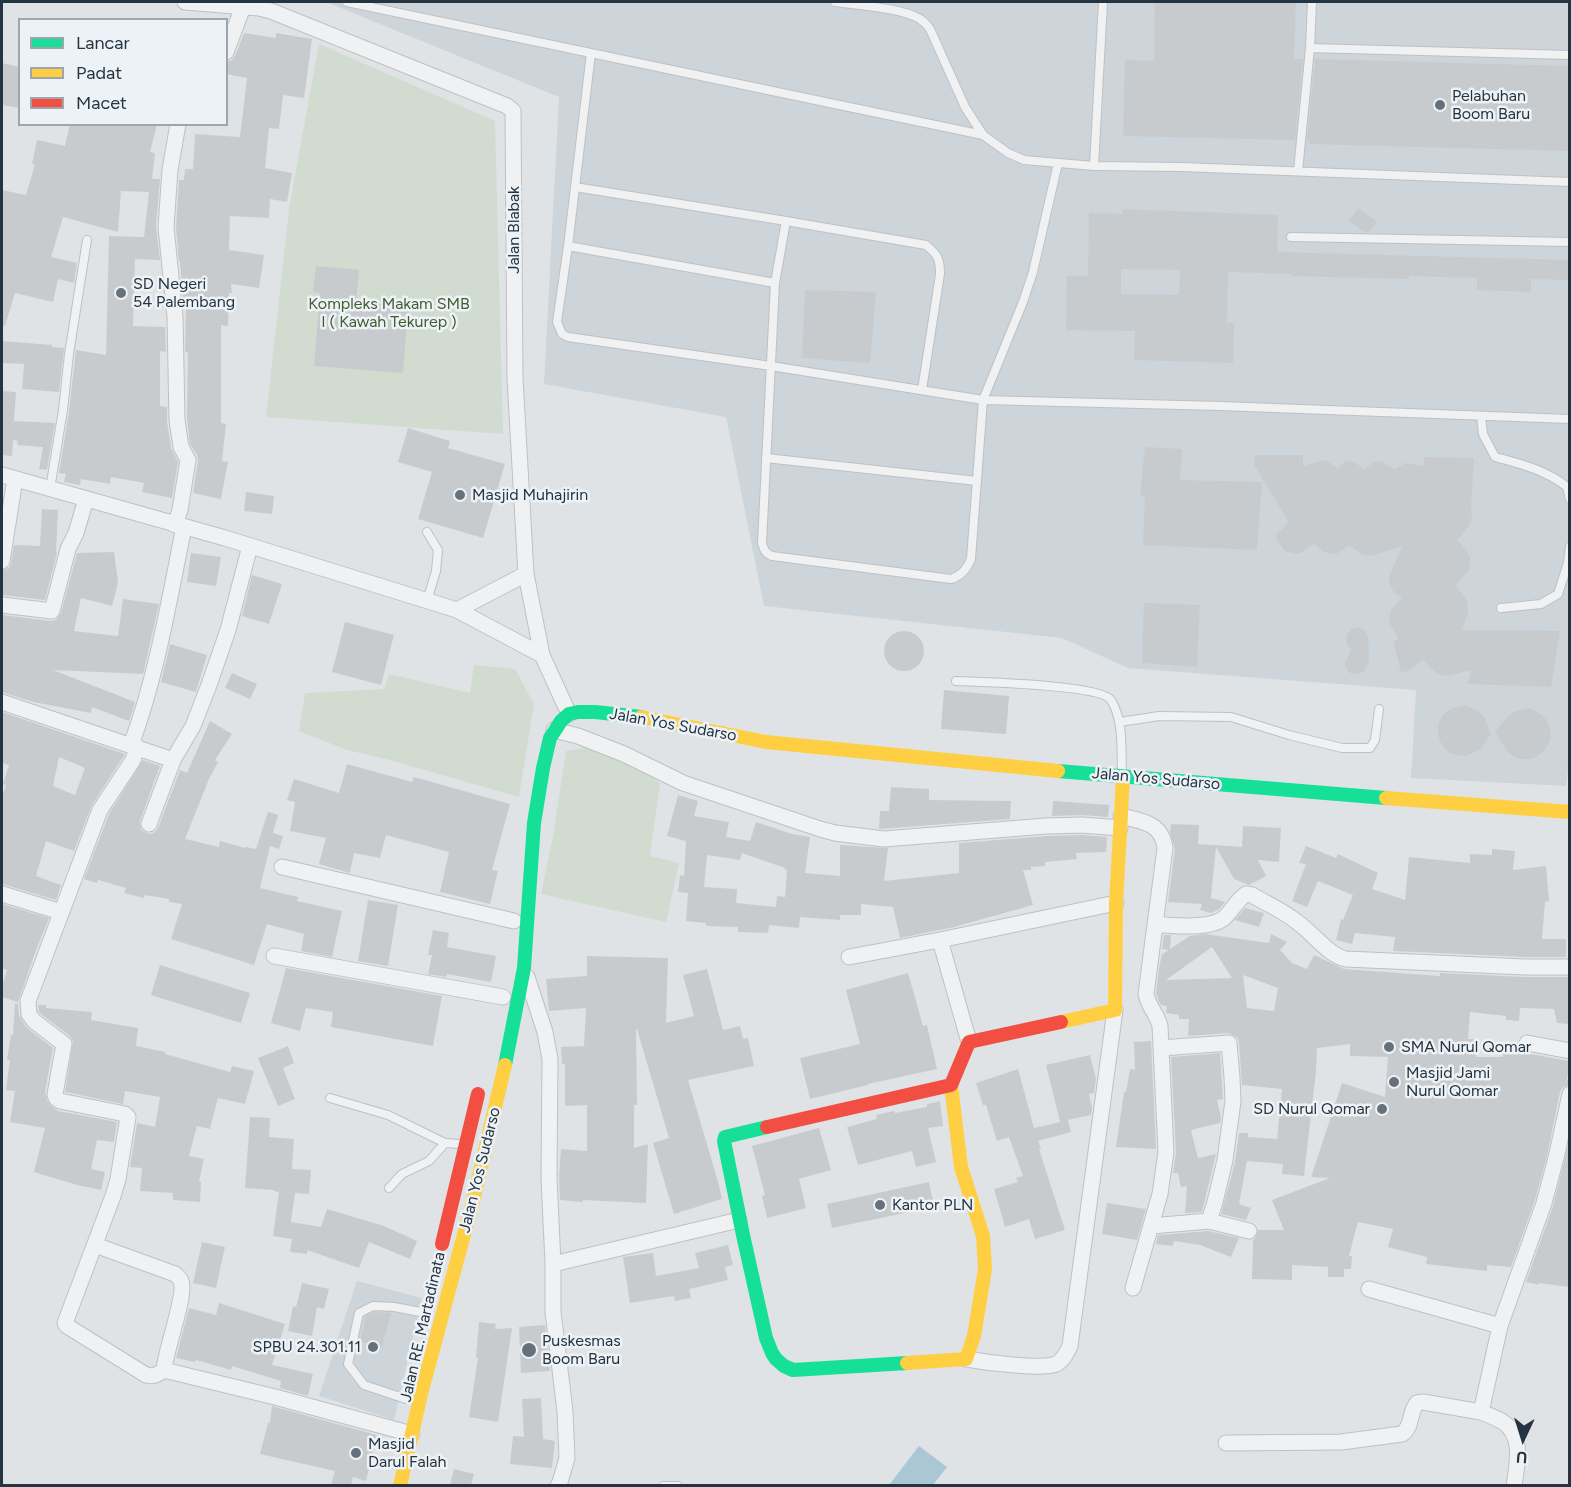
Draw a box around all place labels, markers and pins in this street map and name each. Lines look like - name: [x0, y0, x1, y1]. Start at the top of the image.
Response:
- place label: Pelabuhan Boom Baru: [1452, 86, 1530, 124]
- marker: Pelabuhan Boom Baru: [1433, 98, 1447, 112]
- place label: SD Negeri 54 Palembang: [133, 274, 235, 312]
- marker: SD Negeri 54 Palembang: [114, 286, 128, 300]
- place label: Masjid Muhajirin: [472, 485, 588, 505]
- marker: Masjid Muhajirin: [453, 488, 467, 502]
- place label: SMA Nurul Qomar: [1401, 1037, 1531, 1057]
- marker: SMA Nurul Qomar: [1382, 1040, 1396, 1054]
- place label: Masjid Jami Nurul Qomar: [1406, 1063, 1498, 1101]
- marker: Masjid Jami Nurul Qomar: [1387, 1075, 1401, 1089]
- place label: SD Nurul Qomar: [1253, 1099, 1370, 1119]
- marker: SD Nurul Qomar: [1375, 1102, 1389, 1116]
- place label: Kantor PLN: [892, 1195, 973, 1215]
- marker: Kantor PLN: [873, 1198, 887, 1212]
- place label: Puskesmas Boom Baru: [542, 1331, 621, 1369]
- place label: SPBU 24.301.11: [253, 1337, 361, 1357]
- marker: SPBU 24.301.11: [366, 1340, 380, 1354]
- marker: Puskesmas Boom Baru: [520, 1341, 538, 1359]
- place label: Masjid Darul Falah: [368, 1434, 446, 1472]
- marker: Masjid Darul Falah: [349, 1446, 363, 1460]

